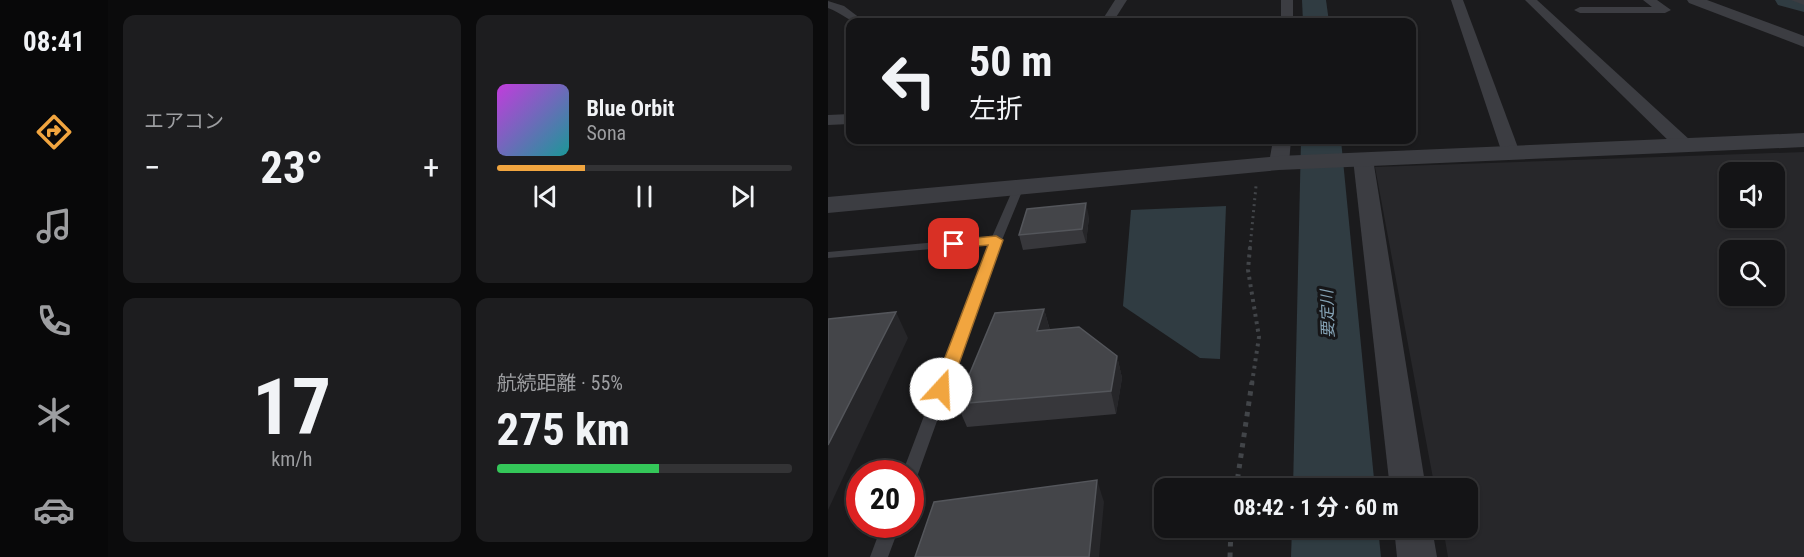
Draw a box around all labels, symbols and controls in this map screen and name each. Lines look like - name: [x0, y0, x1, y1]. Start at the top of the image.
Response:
- text: 08:41: [23, 26, 85, 58]
- text: 50 m: [969, 37, 1052, 86]
- icon: left: [870, 42, 948, 120]
- text: 左折: [969, 93, 1023, 125]
- text: Blue Orbit: [587, 96, 675, 121]
- text: エアコン: [144, 109, 224, 133]
- icon: directions: [33, 111, 75, 153]
- text: Sona: [587, 121, 626, 145]
- text: 23°: [260, 141, 323, 194]
- text: −: [144, 148, 161, 187]
- text: +: [423, 148, 439, 187]
- map controls: [1719, 162, 1785, 306]
- button: sound: [1719, 162, 1785, 228]
- icon: previous: [529, 180, 562, 213]
- icon: pause: [628, 180, 661, 213]
- icon: next: [726, 180, 759, 213]
- icon: music: [33, 205, 75, 247]
- pin: [928, 218, 979, 269]
- icon: arrive: [937, 227, 970, 260]
- button: search: [1719, 240, 1785, 306]
- water label: 要定川: [1317, 288, 1338, 338]
- icon: phone: [33, 300, 75, 342]
- position arrow: [909, 357, 973, 421]
- text: 17: [252, 362, 331, 453]
- text: 航続距離 · 55%: [497, 371, 623, 395]
- icon: climate: [33, 394, 75, 436]
- text: 275 km: [497, 403, 630, 456]
- text: km/h: [271, 447, 312, 471]
- speed limit sign: 20: [846, 460, 924, 538]
- icon: car: [33, 489, 75, 531]
- text: 08:42 · 1 分 · 60 m: [1233, 495, 1399, 520]

